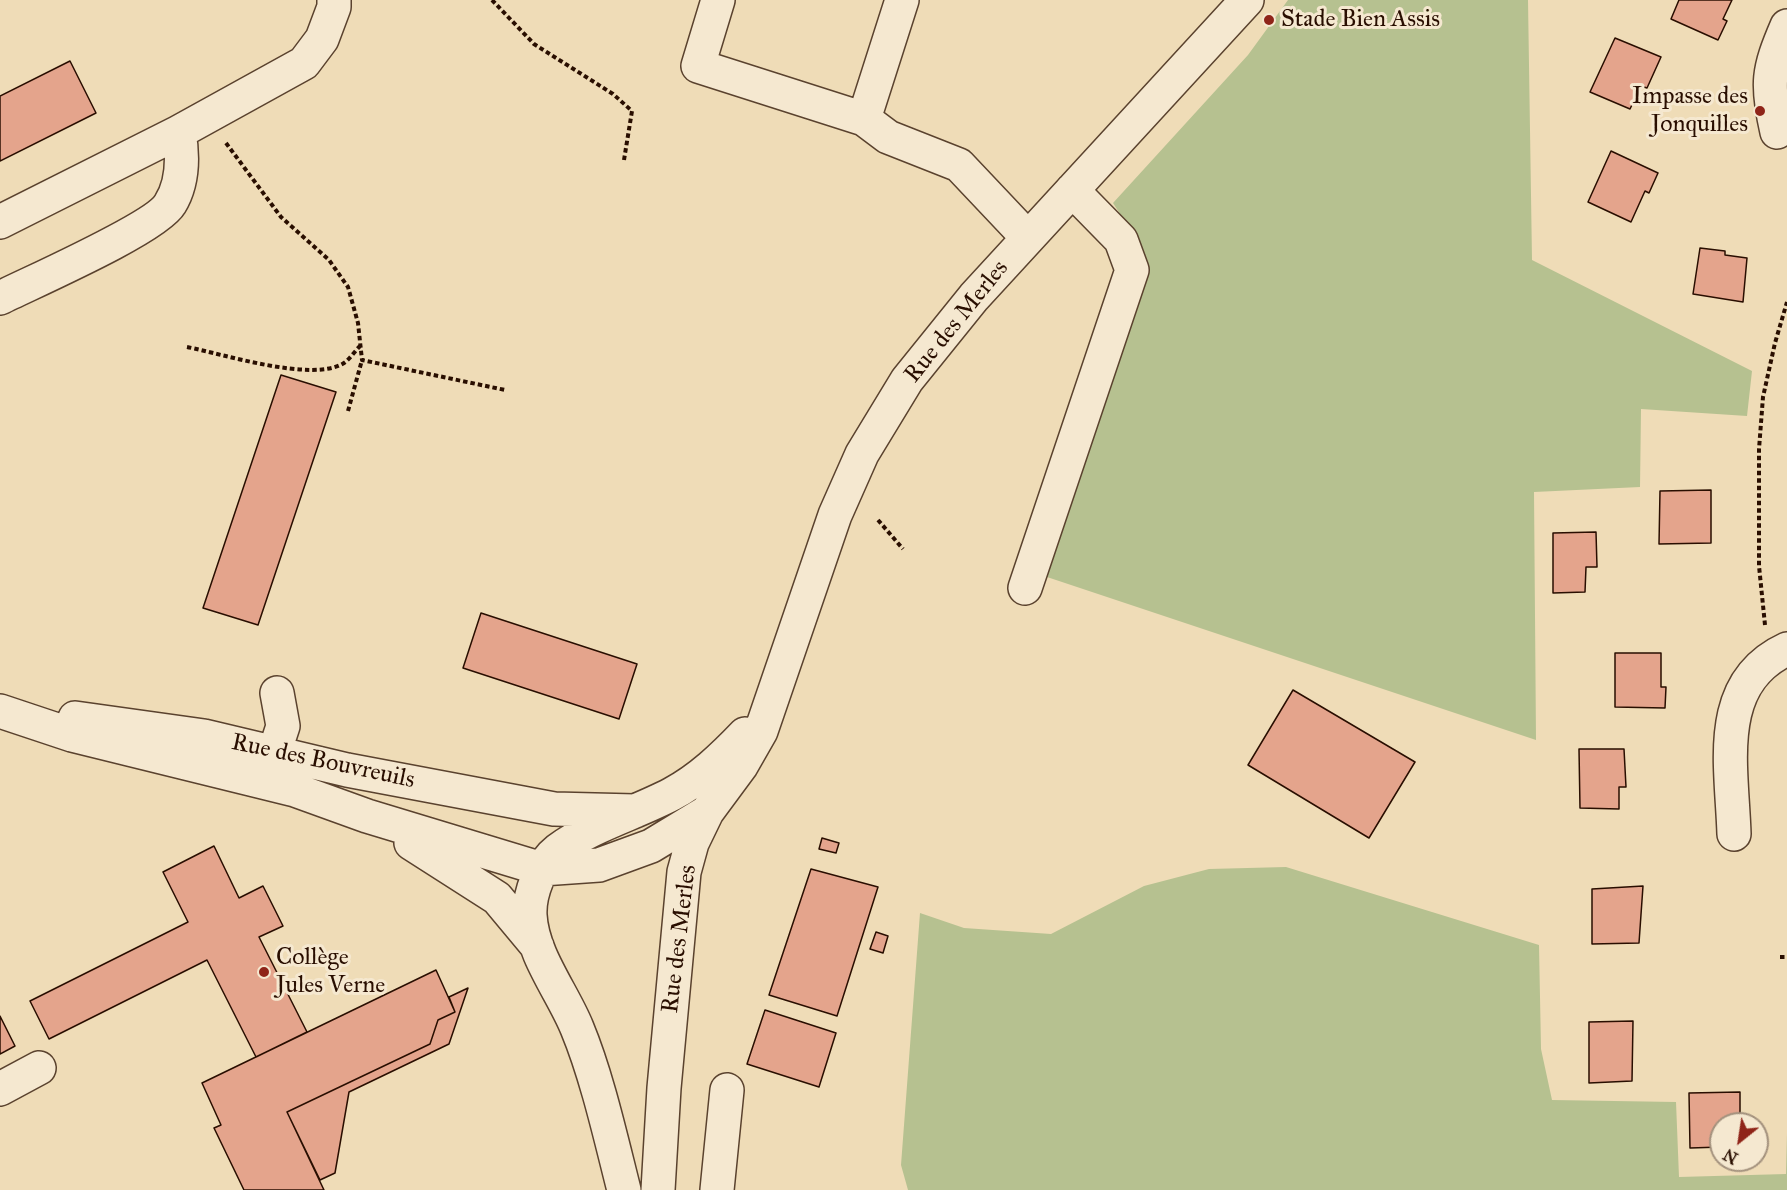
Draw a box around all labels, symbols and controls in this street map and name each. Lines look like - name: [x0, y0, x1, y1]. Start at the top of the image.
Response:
- place label: Stade Bien Assis: [1281, 6, 1440, 34]
- marker: Stade Bien Assis: [1262, 13, 1276, 27]
- place label: Impasse des Jonquilles: [1632, 83, 1748, 139]
- marker: Impasse des Jonquilles: [1753, 104, 1767, 118]
- street label: Rue des Merles: [899, 255, 1015, 389]
- street label: Rue des Bouvreuils: [229, 729, 417, 795]
- street label: Rue des Merles: [657, 863, 703, 1015]
- place label: Collège Jules Verne: [276, 944, 385, 1000]
- marker: Collège Jules Verne: [257, 965, 271, 979]
- north arrow: [1709, 1112, 1769, 1172]
- text: N: [1720, 1145, 1741, 1168]

